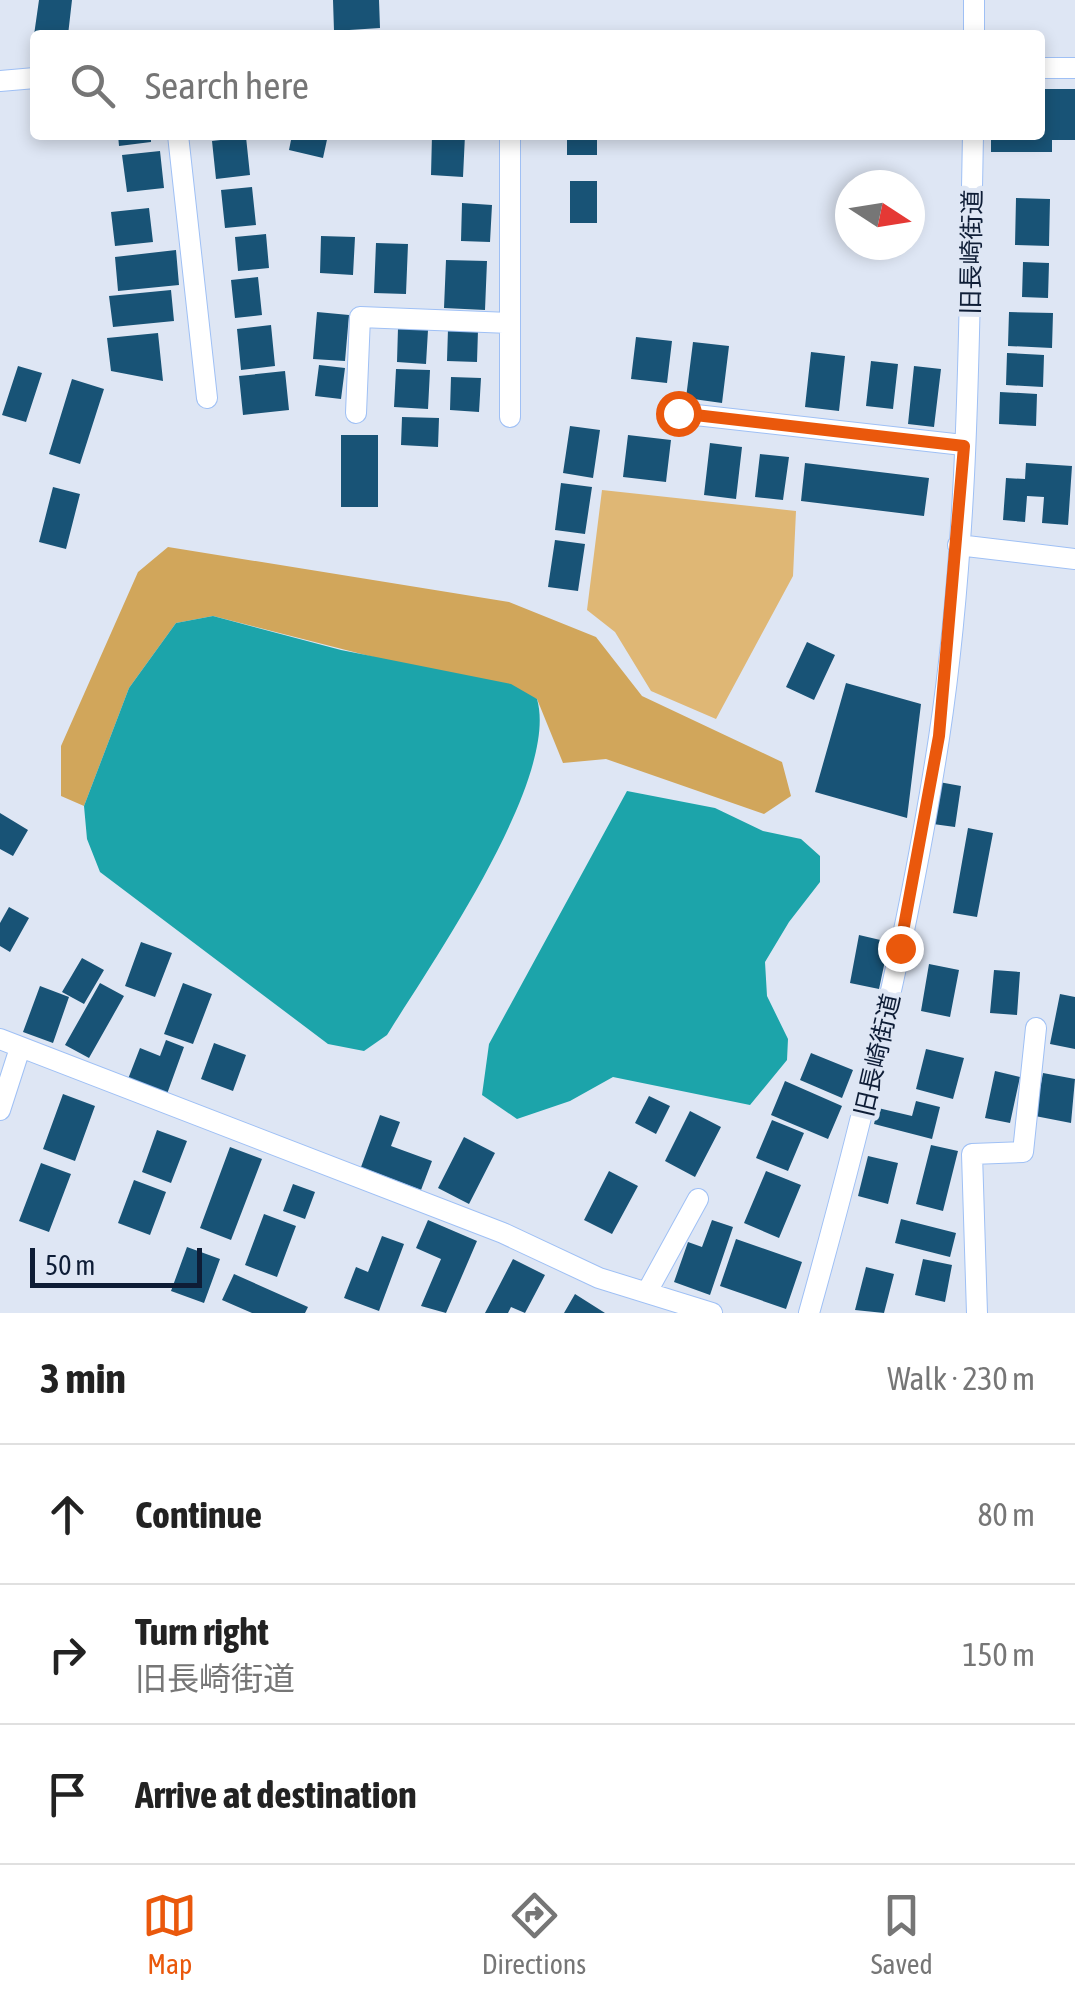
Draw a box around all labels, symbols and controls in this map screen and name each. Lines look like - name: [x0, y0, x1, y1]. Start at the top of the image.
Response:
- search box: [30, 30, 1045, 140]
- icon: search: [65, 58, 120, 113]
- text: Search here: [145, 64, 309, 107]
- north arrow: [835, 170, 925, 260]
- street label: 旧長崎街道: [956, 189, 986, 315]
- route start: [656, 391, 702, 437]
- route end: [878, 926, 924, 972]
- street label: 旧長崎街道: [849, 991, 905, 1119]
- scale bar: [30, 1243, 202, 1288]
- text: 50 m: [45, 1249, 95, 1281]
- text: 3 min: [40, 1354, 126, 1402]
- text: Walk · 230 m: [887, 1360, 1035, 1397]
- icon: ahead: [40, 1487, 95, 1542]
- text: Continue: [135, 1493, 262, 1536]
- text: 80 m: [977, 1496, 1035, 1533]
- text: Turn right: [135, 1610, 269, 1653]
- icon: right: [40, 1627, 95, 1682]
- text: 150 m: [962, 1636, 1035, 1673]
- text: 旧長崎街道: [135, 1660, 295, 1697]
- icon: arrive: [40, 1767, 95, 1822]
- text: Arrive at destination: [135, 1773, 417, 1816]
- tab: Map: [142, 1888, 197, 1980]
- tab: Directions: [482, 1888, 586, 1980]
- tab: Saved: [871, 1888, 933, 1980]

